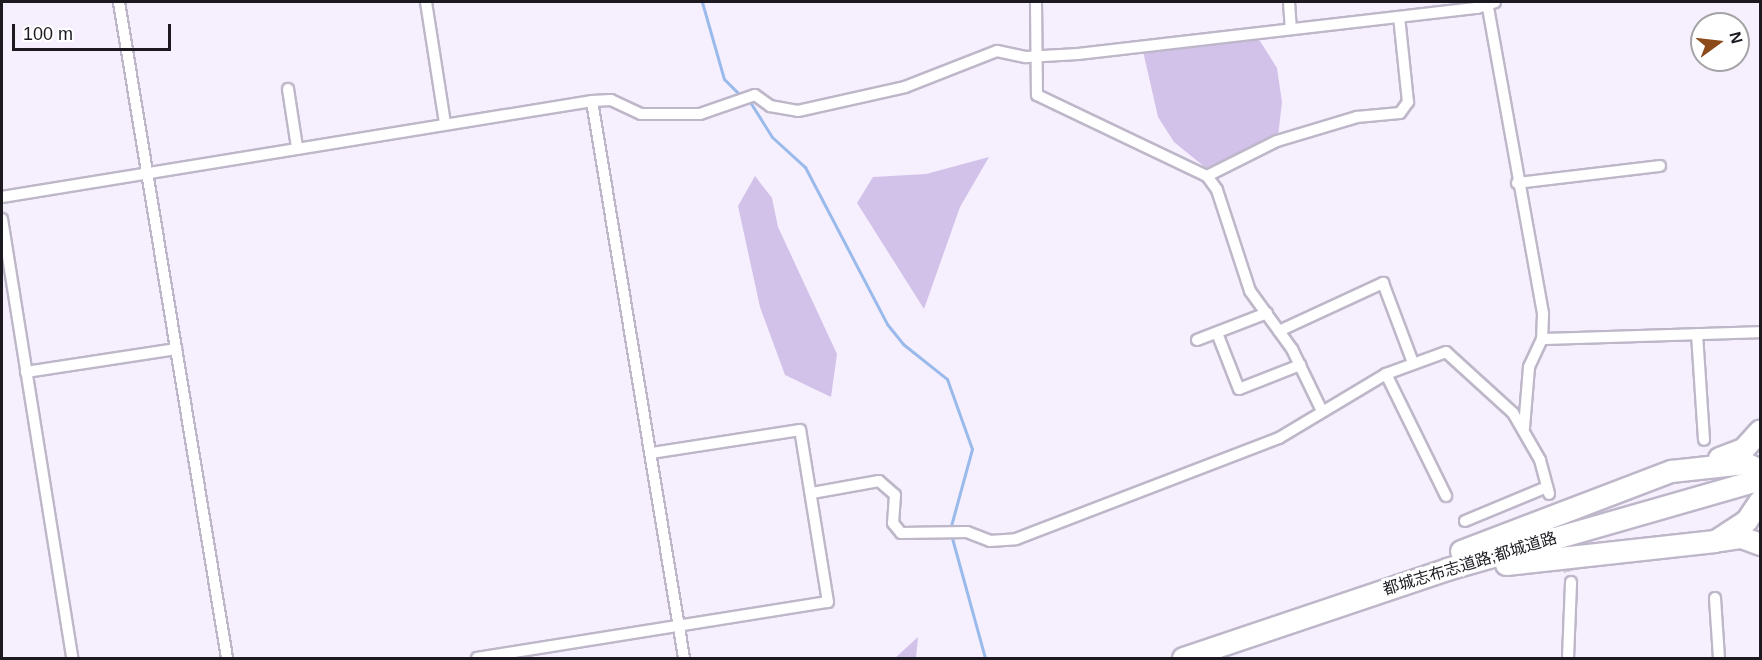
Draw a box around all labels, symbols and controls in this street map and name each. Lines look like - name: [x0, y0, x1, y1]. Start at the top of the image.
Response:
- scale bar: [15, 12, 174, 50]
- north arrow: [1690, 12, 1750, 72]
- text: 100 m: [23, 24, 73, 44]
- text: N: [1726, 30, 1746, 46]
- street label: 都城志布志道路;都城道路: [1381, 528, 1559, 600]

